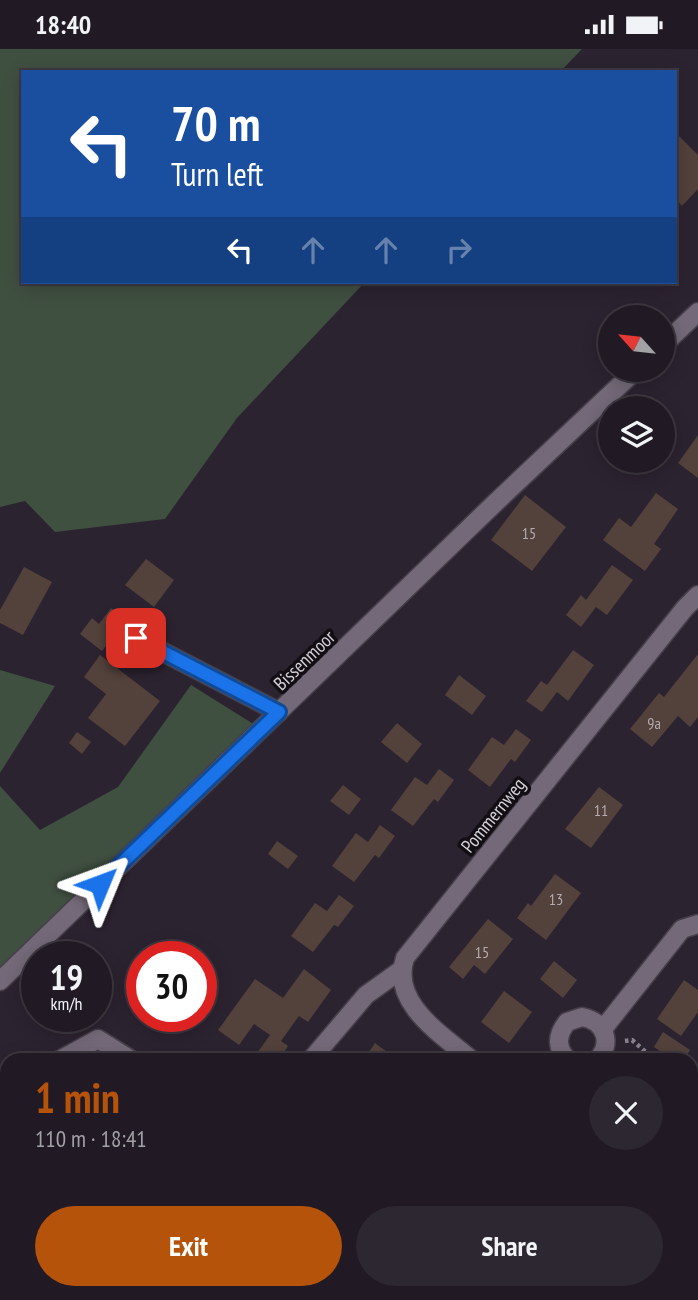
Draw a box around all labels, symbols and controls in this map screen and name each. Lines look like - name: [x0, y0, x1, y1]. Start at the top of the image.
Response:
- text: 18:40: [35, 8, 91, 41]
- text: 70 m: [171, 91, 260, 155]
- icon: left: [56, 98, 147, 189]
- text: Turn left: [171, 153, 263, 195]
- icon: left: [221, 231, 259, 269]
- icon: ahead: [294, 231, 332, 269]
- icon: ahead: [367, 231, 405, 269]
- icon: right: [440, 231, 478, 269]
- north arrow: [598, 305, 676, 381]
- map controls: [598, 305, 675, 473]
- button: layers: [598, 396, 675, 473]
- house number: 15: [522, 523, 536, 543]
- pin: [106, 608, 166, 668]
- icon: arrive: [117, 619, 155, 657]
- street label: Bissenmoor: [268, 624, 340, 695]
- house number: 9a: [647, 713, 661, 733]
- street label: Pommernweg: [456, 773, 530, 857]
- house number: 11: [594, 800, 608, 820]
- position arrow: [63, 847, 137, 921]
- house number: 13: [549, 889, 563, 909]
- speed limit sign: 30: [126, 941, 217, 1032]
- house number: 15: [475, 942, 489, 962]
- text: 19: [50, 954, 83, 1000]
- text: km/h: [51, 992, 82, 1015]
- text: 1 min: [35, 1070, 120, 1125]
- button: close: [589, 1076, 663, 1150]
- text: 110 m · 18:41: [35, 1124, 147, 1153]
- button: Exit: [35, 1206, 342, 1286]
- button: Share: [356, 1206, 663, 1286]

